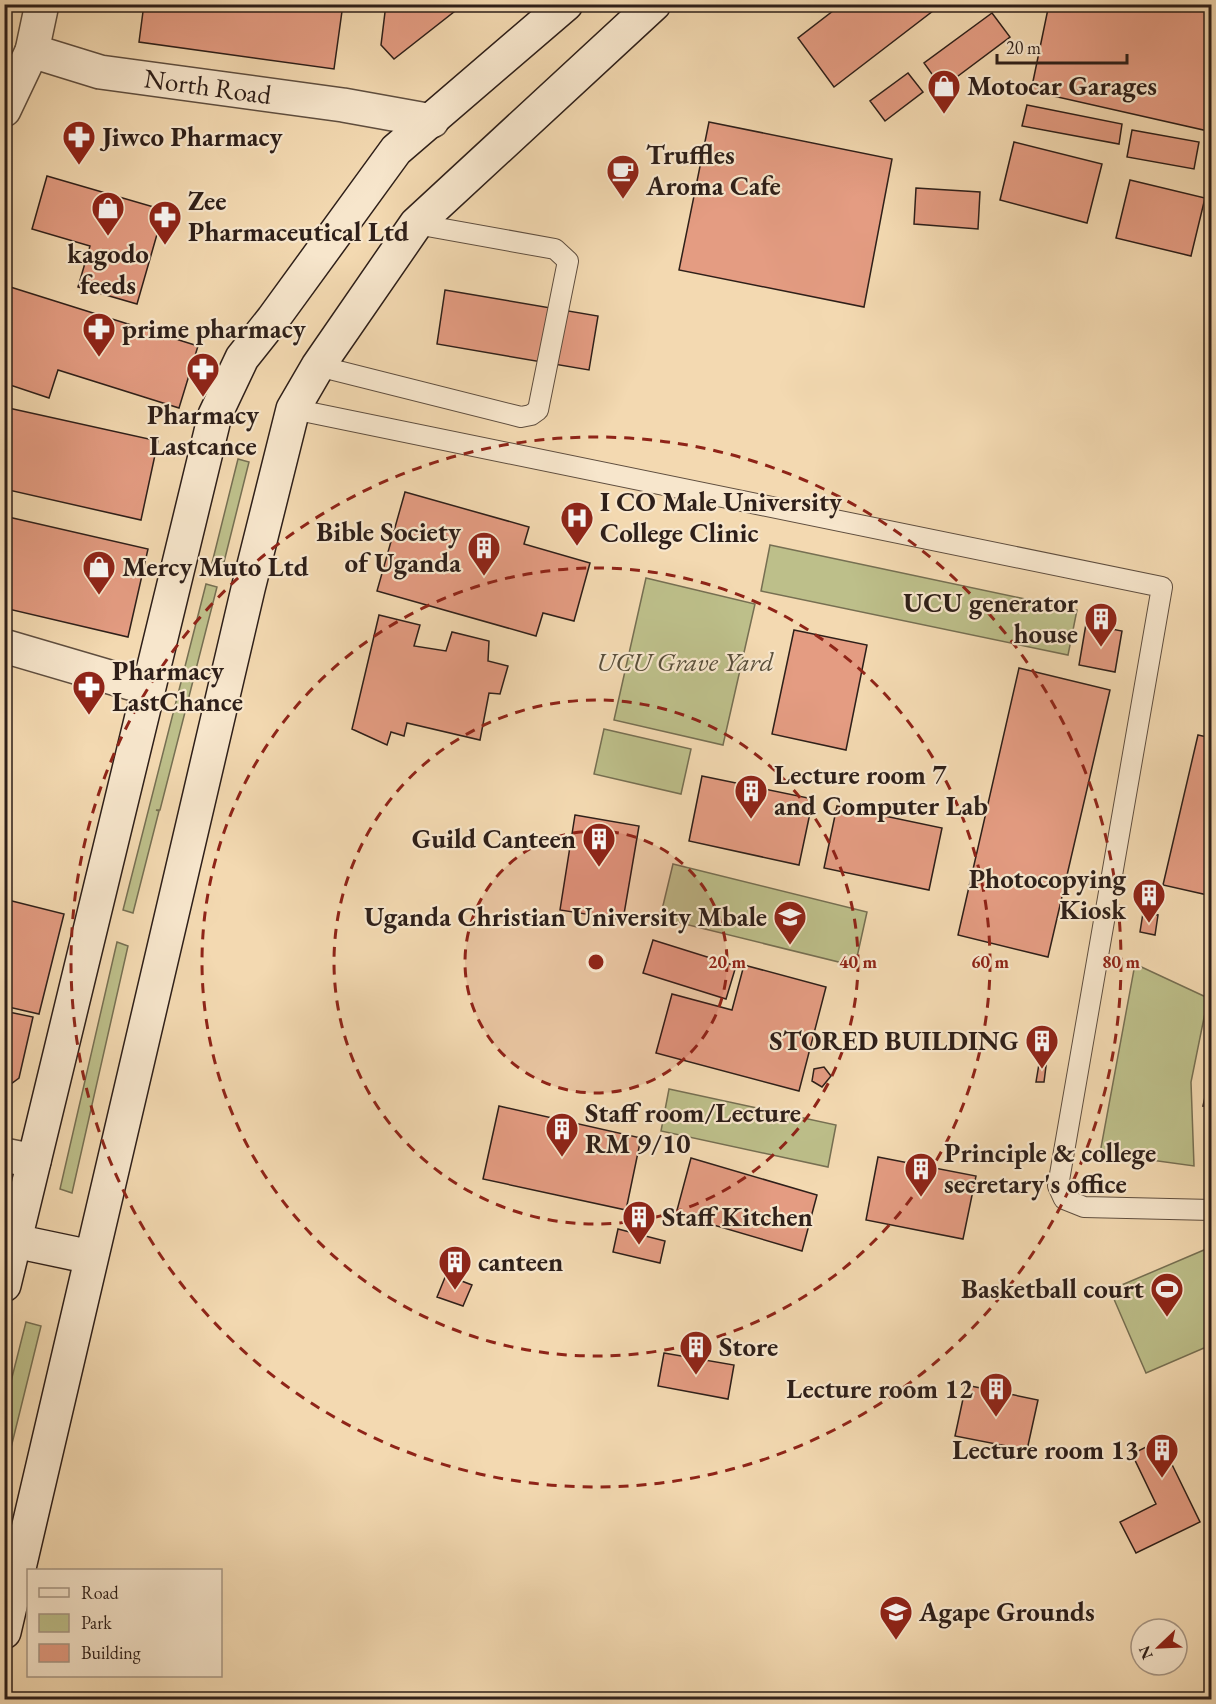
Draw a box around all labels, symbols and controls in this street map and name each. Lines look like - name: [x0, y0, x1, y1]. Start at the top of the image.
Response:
- scale bar: [997, 27, 1128, 65]
- text: 20 m: [1006, 36, 1041, 59]
- street label: North Road: [142, 60, 274, 112]
- shop icon: Motocar Garages: [926, 68, 962, 115]
- place label: Motocar Garages: [967, 68, 1157, 103]
- pharmacy icon: Jiwco Pharmacy: [61, 119, 97, 166]
- place label: Jiwco Pharmacy: [99, 119, 284, 154]
- place label: Truffles Aroma Cafe: [645, 137, 781, 203]
- cafe icon: Truffles Aroma Cafe: [605, 153, 641, 200]
- place label: Zee Pharmaceutical Ltd: [188, 183, 409, 249]
- shop icon: kagodo feeds: [90, 190, 126, 237]
- pharmacy icon: Zee Pharmaceutical Ltd: [147, 199, 183, 246]
- place label: kagodo feeds: [67, 236, 149, 302]
- pharmacy icon: prime pharmacy: [81, 311, 117, 358]
- place label: prime pharmacy: [122, 311, 307, 346]
- pharmacy icon: Pharmacy Lastcance: [185, 351, 221, 398]
- place label: Pharmacy Lastcance: [147, 397, 260, 463]
- place label: I CO Male University College Clinic: [600, 484, 843, 550]
- hospital icon: I CO Male University College Clinic: [559, 500, 595, 547]
- place label: Bible Society of Uganda: [316, 514, 462, 580]
- building icon: Bible Society of Uganda: [466, 530, 502, 577]
- shop icon: Mercy Muto Ltd: [81, 549, 117, 596]
- place label: Mercy Muto Ltd: [122, 549, 309, 584]
- place label: UCU generator house: [903, 585, 1079, 651]
- building icon: UCU generator house: [1083, 601, 1119, 648]
- park label: UCU Grave Yard: [596, 644, 775, 679]
- place label: Pharmacy LastChance: [112, 653, 243, 719]
- pharmacy icon: Pharmacy LastChance: [71, 669, 107, 716]
- place label: Lecture room 7 and Computer Lab: [774, 757, 988, 823]
- building icon: Lecture room 7 and Computer Lab: [733, 773, 769, 820]
- place label: Guild Canteen: [412, 821, 576, 856]
- building icon: Guild Canteen: [581, 821, 617, 868]
- place label: Photocopying Kiosk: [969, 861, 1127, 927]
- building icon: Photocopying Kiosk: [1131, 877, 1167, 924]
- place label: Uganda Christian University Mbale: [364, 899, 767, 934]
- school or university icon: Uganda Christian University Mbale: [772, 899, 808, 946]
- text: 20 m: [708, 950, 746, 973]
- text: 40 m: [839, 950, 877, 973]
- text: 60 m: [971, 950, 1009, 973]
- text: 80 m: [1102, 950, 1140, 973]
- centre of rings: [586, 952, 606, 972]
- place label: STORED BUILDING: [769, 1023, 1019, 1058]
- building icon: STORED BUILDING: [1024, 1023, 1060, 1070]
- place label: Staff room/Lecture RM 9/10: [585, 1095, 801, 1161]
- building icon: Staff room/Lecture RM 9/10: [544, 1111, 580, 1158]
- place label: Principle & college secretary's office: [944, 1135, 1156, 1201]
- building icon: Principle & college secretary's office: [903, 1151, 939, 1198]
- building icon: Staff Kitchen: [621, 1199, 657, 1246]
- place label: Staff Kitchen: [662, 1199, 813, 1234]
- building icon: canteen: [437, 1244, 473, 1291]
- place label: canteen: [478, 1244, 563, 1279]
- place label: Basketball court: [961, 1271, 1144, 1306]
- sports icon: Basketball court: [1149, 1271, 1185, 1318]
- building icon: Store: [678, 1329, 714, 1376]
- place label: Store: [719, 1329, 778, 1364]
- place label: Lecture room 12: [786, 1371, 973, 1406]
- building icon: Lecture room 12: [978, 1371, 1014, 1418]
- place label: Lecture room 13: [952, 1432, 1139, 1467]
- building icon: Lecture room 13: [1144, 1432, 1180, 1479]
- legend: [27, 1569, 222, 1677]
- text: Road: [81, 1581, 120, 1604]
- school or university icon: Agape Grounds: [878, 1594, 914, 1641]
- place label: Agape Grounds: [918, 1594, 1095, 1629]
- text: Park: [81, 1611, 112, 1634]
- north arrow: [1129, 1617, 1189, 1677]
- text: Building: [81, 1641, 141, 1664]
- text: N: [1133, 1643, 1158, 1663]

